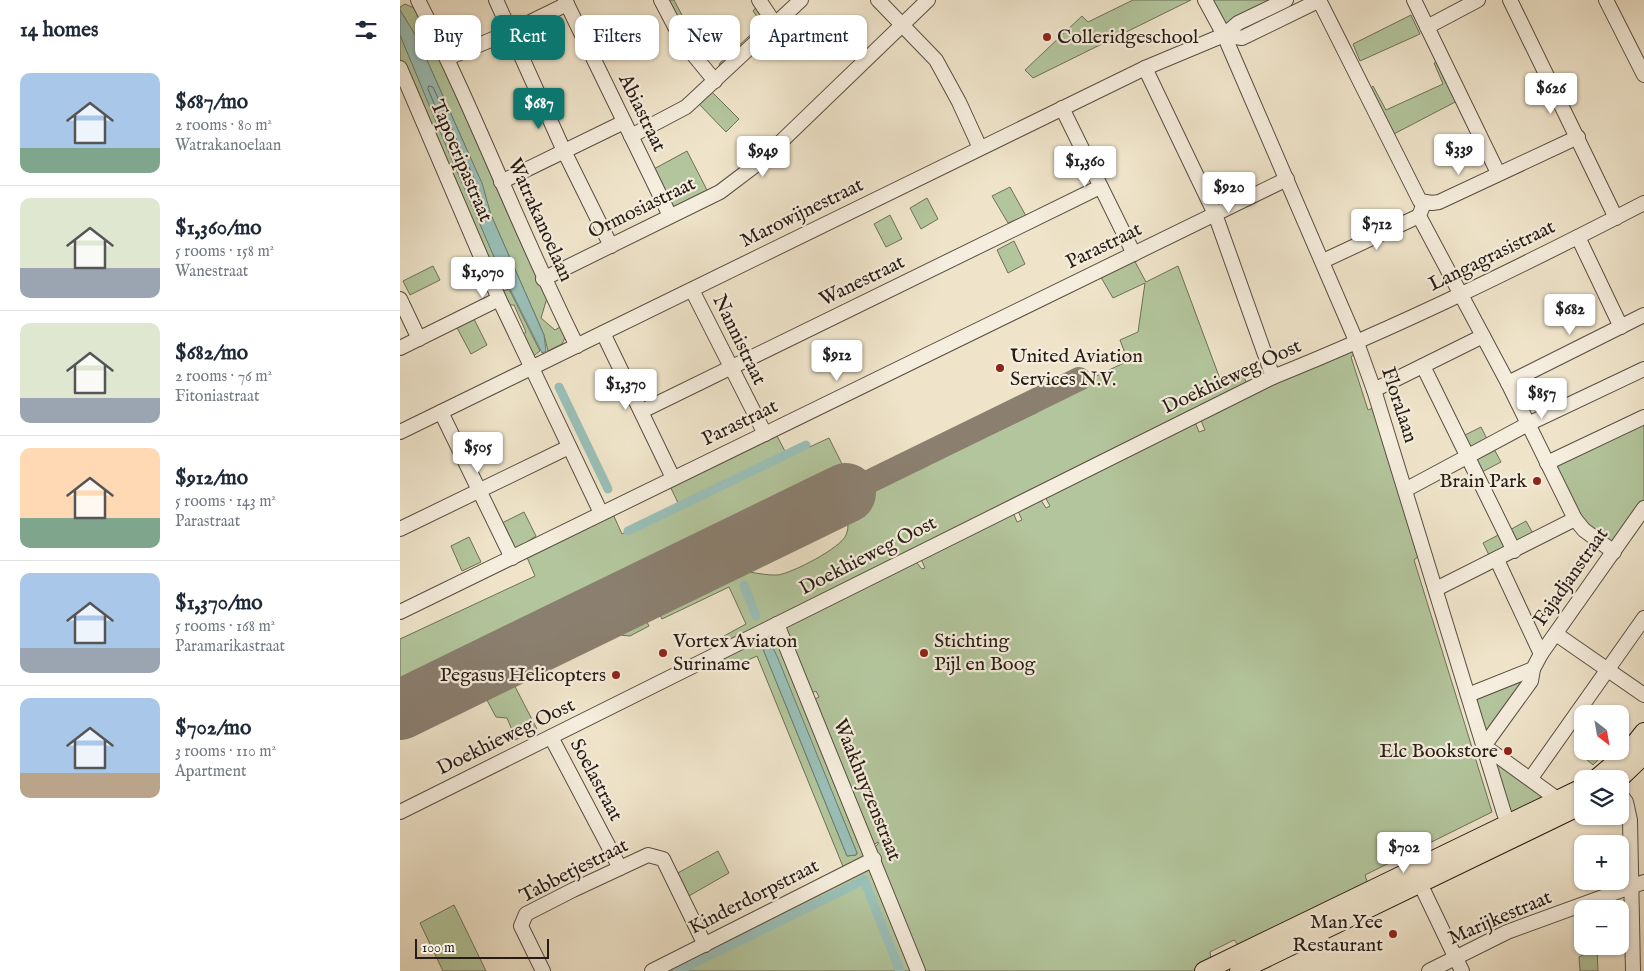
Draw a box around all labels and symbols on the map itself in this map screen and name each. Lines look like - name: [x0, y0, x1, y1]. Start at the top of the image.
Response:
- place label: Colleridgeschool: [1057, 25, 1199, 50]
- marker: Colleridgeschool: [1041, 31, 1053, 43]
- street label: Abiastraat: [612, 69, 672, 156]
- pin: $626: [1521, 72, 1581, 115]
- pin: $687: [509, 88, 569, 130]
- street label: Tapoeripastraat: [424, 96, 498, 226]
- pin: $339: [1429, 134, 1489, 176]
- pin: $949: [733, 136, 793, 178]
- pin: $1,360: [1044, 146, 1126, 188]
- street label: Watrakanoelaan: [502, 154, 579, 286]
- street label: Ormosiastraat: [584, 171, 700, 245]
- street label: Marowijnestraat: [736, 172, 868, 254]
- pin: $920: [1199, 172, 1259, 214]
- pin: $712: [1347, 208, 1407, 251]
- street label: Langagrasistraat: [1425, 215, 1559, 297]
- street label: Parastraat: [1062, 217, 1146, 275]
- street label: Wanestraat: [815, 250, 909, 312]
- pin: $1,070: [442, 256, 524, 299]
- street label: Nannistraat: [706, 291, 772, 389]
- pin: $682: [1540, 294, 1600, 336]
- street label: Doekhieweg Oost: [1159, 334, 1306, 420]
- pin: $912: [807, 340, 867, 382]
- place label: United Aviation Services N.V.: [1010, 344, 1143, 392]
- marker: United Aviation Services N.V.: [994, 362, 1006, 374]
- street label: Floralaan: [1375, 364, 1423, 446]
- pin: $1,370: [585, 368, 667, 411]
- pin: $857: [1512, 378, 1572, 420]
- street label: Parastraat: [698, 394, 782, 452]
- pin: $505: [448, 432, 508, 474]
- place label: Brain Park: [1439, 469, 1527, 494]
- marker: Brain Park: [1531, 475, 1543, 487]
- street label: Doekhieweg Oost: [795, 511, 941, 601]
- street label: Fajadjanstraat: [1528, 523, 1614, 631]
- place label: Vortex Aviaton Suriname: [672, 629, 798, 677]
- place label: Stichting Pijl en Boog: [934, 629, 1036, 677]
- marker: Vortex Aviaton Suriname: [657, 647, 669, 659]
- marker: Stichting Pijl en Boog: [918, 647, 930, 659]
- place label: Pegasus Helicopters: [440, 663, 606, 688]
- marker: Pegasus Helicopters: [610, 669, 622, 681]
- street label: Doekhieweg Oost: [433, 693, 579, 781]
- north arrow: [1574, 705, 1629, 760]
- street label: Waakhuyzenstraat: [827, 715, 907, 865]
- street label: Soelastraat: [564, 735, 628, 826]
- place label: Elc Bookstore: [1379, 739, 1498, 764]
- marker: Elc Bookstore: [1502, 745, 1514, 757]
- pin: $702: [1374, 832, 1434, 874]
- street label: Tabbetjestraat: [516, 833, 633, 909]
- street label: Kinderdorpstraat: [685, 853, 823, 941]
- street label: Marijkestraat: [1445, 885, 1556, 951]
- place label: Man Yee Restaurant: [1292, 910, 1383, 958]
- marker: Man Yee Restaurant: [1387, 928, 1399, 940]
- scale bar: [415, 936, 549, 959]

